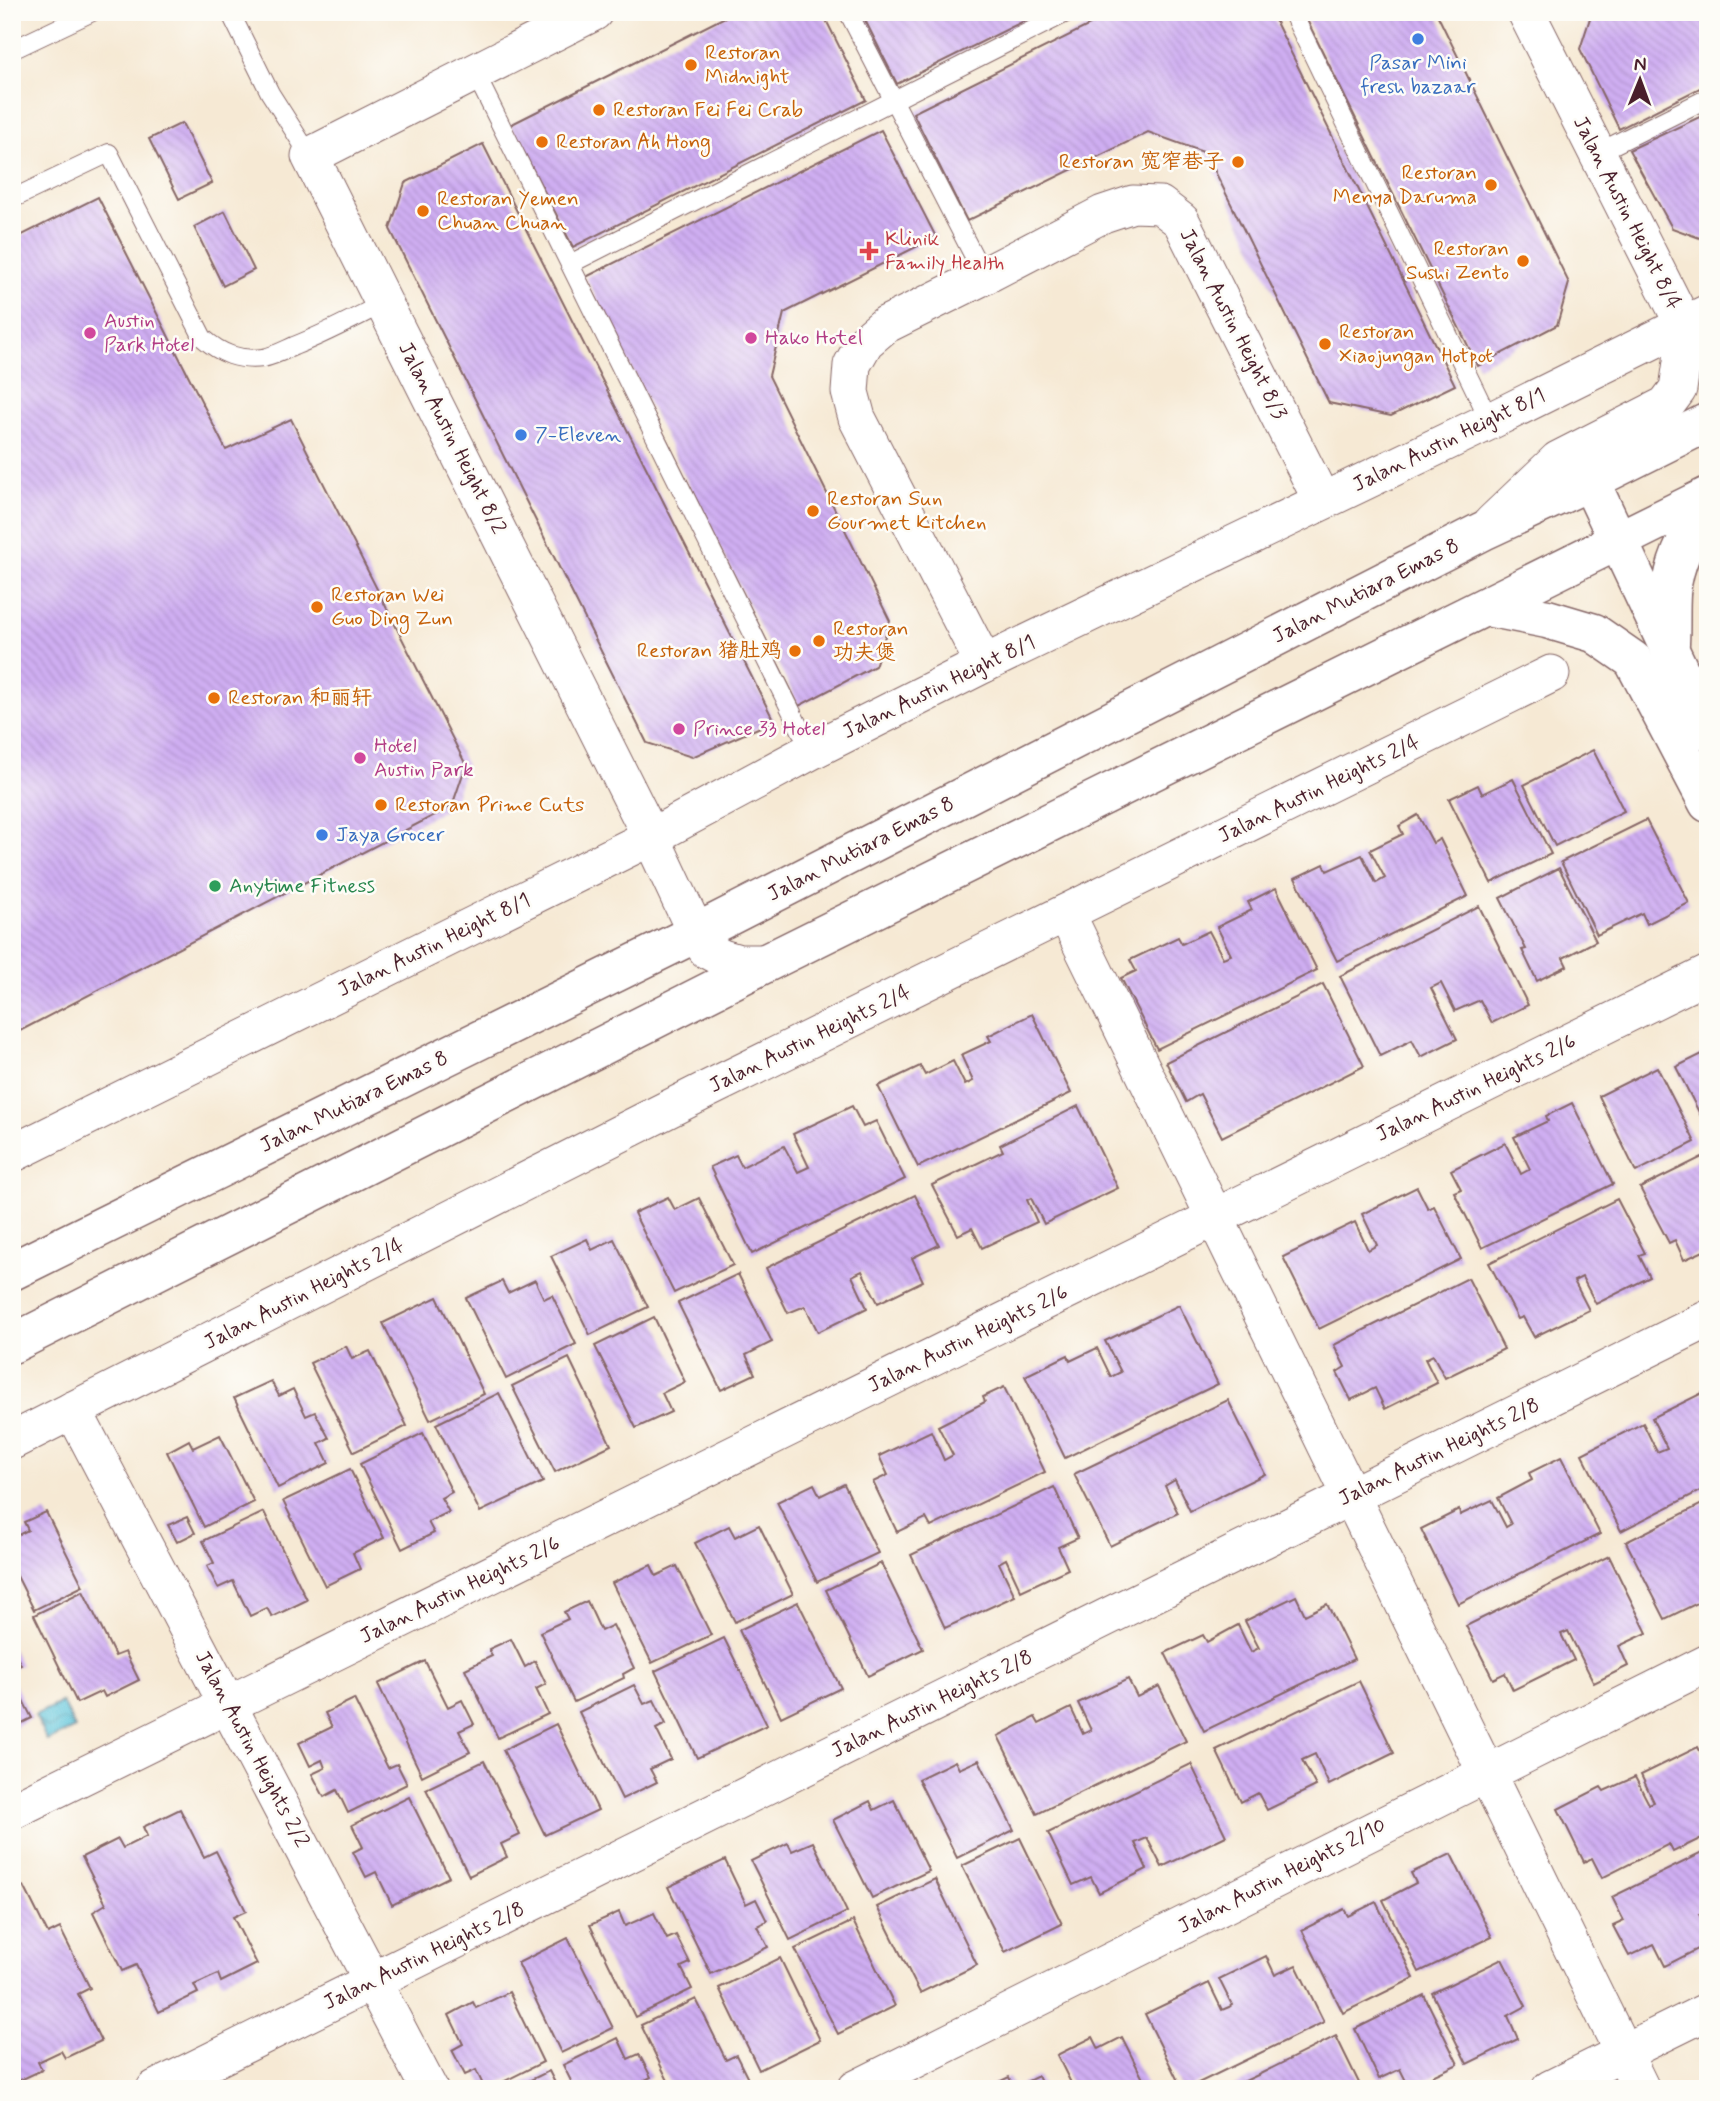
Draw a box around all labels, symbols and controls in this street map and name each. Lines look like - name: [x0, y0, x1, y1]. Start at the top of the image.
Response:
- marker: Pasar Mini fresh bazaar: [1410, 31, 1426, 47]
- place label: Restoran Midnight: [705, 39, 789, 91]
- north arrow: [1604, 46, 1674, 116]
- place label: Pasar Mini fresh bazaar: [1360, 49, 1476, 101]
- text: N: [1634, 52, 1647, 77]
- marker: Restoran Midnight: [683, 57, 699, 73]
- place label: Restoran Fei Fei Crab: [613, 96, 803, 124]
- marker: Restoran Fei Fei Crab: [591, 102, 607, 118]
- street label: Jalan Austin Height 8/4: [1566, 111, 1688, 315]
- place label: Restoran Ah Hong: [556, 128, 711, 157]
- marker: Restoran Ah Hong: [534, 134, 550, 150]
- place label: Restoran 宽窄巷子: [1059, 148, 1224, 176]
- marker: Restoran 宽窄巷子: [1230, 154, 1246, 170]
- place label: Restoran Menya Daruma: [1333, 159, 1477, 211]
- marker: Restoran Menya Daruma: [1483, 177, 1499, 193]
- place label: Restoran Yemen Chuan Chuan: [437, 185, 579, 237]
- marker: Restoran Yemen Chuan Chuan: [415, 203, 431, 219]
- street label: Jalan Austin Height 8/3: [1173, 224, 1294, 425]
- place label: Klinik Family Health: [885, 225, 1004, 277]
- place label: Restoran Sushi Zento: [1406, 235, 1509, 287]
- marker: Klinik Family Health: [859, 241, 879, 261]
- marker: Restoran Sushi Zento: [1515, 253, 1531, 269]
- place label: Austin Park Hotel: [104, 307, 194, 359]
- place label: Restoran Xiaojungan Hotpot: [1339, 318, 1493, 371]
- place label: Hako Hotel: [765, 324, 863, 352]
- marker: Austin Park Hotel: [82, 325, 98, 341]
- marker: Hako Hotel: [743, 330, 759, 346]
- marker: Restoran Xiaojungan Hotpot: [1317, 336, 1333, 352]
- street label: Jalan Austin Height 8/2: [391, 337, 513, 539]
- street label: Jalan Austin Height 8/1: [1348, 381, 1550, 499]
- place label: 7-Eleven: [535, 421, 622, 449]
- marker: 7-Eleven: [513, 427, 529, 443]
- place label: Restoran Sun Gourmet Kitchen: [827, 485, 987, 537]
- marker: Restoran Sun Gourmet Kitchen: [805, 503, 821, 519]
- street label: Jalan Mutiara Emas 8: [1268, 532, 1464, 650]
- place label: Restoran Wei Guo Ding Zun: [331, 581, 453, 634]
- marker: Restoran Wei Guo Ding Zun: [309, 599, 325, 615]
- place label: Restoran 功夫煲: [833, 615, 909, 667]
- street label: Jalan Austin Height 8/1: [838, 628, 1040, 746]
- marker: Restoran 功夫煲: [811, 633, 827, 649]
- place label: Restoran 猪肚鸡: [637, 637, 781, 665]
- marker: Restoran 猪肚鸡: [787, 643, 803, 659]
- place label: Restoran 和丽轩: [228, 684, 372, 712]
- marker: Restoran 和丽轩: [206, 690, 222, 706]
- place label: Prince 33 Hotel: [693, 715, 825, 743]
- marker: Prince 33 Hotel: [671, 721, 687, 737]
- street label: Jalan Austin Heights 2/4: [1214, 728, 1424, 850]
- place label: Hotel Austin Park: [374, 732, 474, 784]
- marker: Hotel Austin Park: [352, 750, 368, 766]
- street label: Jalan Mutiara Emas 8: [763, 790, 959, 908]
- place label: Restoran Prime Cuts: [395, 791, 584, 819]
- marker: Restoran Prime Cuts: [373, 797, 389, 813]
- place label: Jaya Grocer: [336, 821, 445, 849]
- marker: Jaya Grocer: [314, 827, 330, 843]
- place label: Anytime Fitness: [229, 872, 375, 900]
- marker: Anytime Fitness: [207, 878, 223, 894]
- street label: Jalan Austin Height 8/1: [333, 886, 535, 1004]
- street label: Jalan Austin Heights 2/4: [705, 978, 915, 1100]
- street label: Jalan Austin Heights 2/6: [1371, 1027, 1581, 1149]
- street label: Jalan Mutiara Emas 8: [255, 1044, 453, 1160]
- street label: Jalan Austin Heights 2/4: [199, 1231, 409, 1357]
- street label: Jalan Austin Heights 2/6: [863, 1278, 1073, 1400]
- street label: Jalan Austin Heights 2/8: [1334, 1391, 1544, 1513]
- street label: Jalan Austin Heights 2/6: [355, 1529, 565, 1651]
- street label: Jalan Austin Heights 2/8: [827, 1643, 1037, 1765]
- street label: Jalan Austin Heights 2/2: [188, 1646, 316, 1852]
- street label: Jalan Austin Heights 2/10: [1173, 1811, 1391, 1941]
- street label: Jalan Austin Heights 2/8: [319, 1895, 529, 2017]

